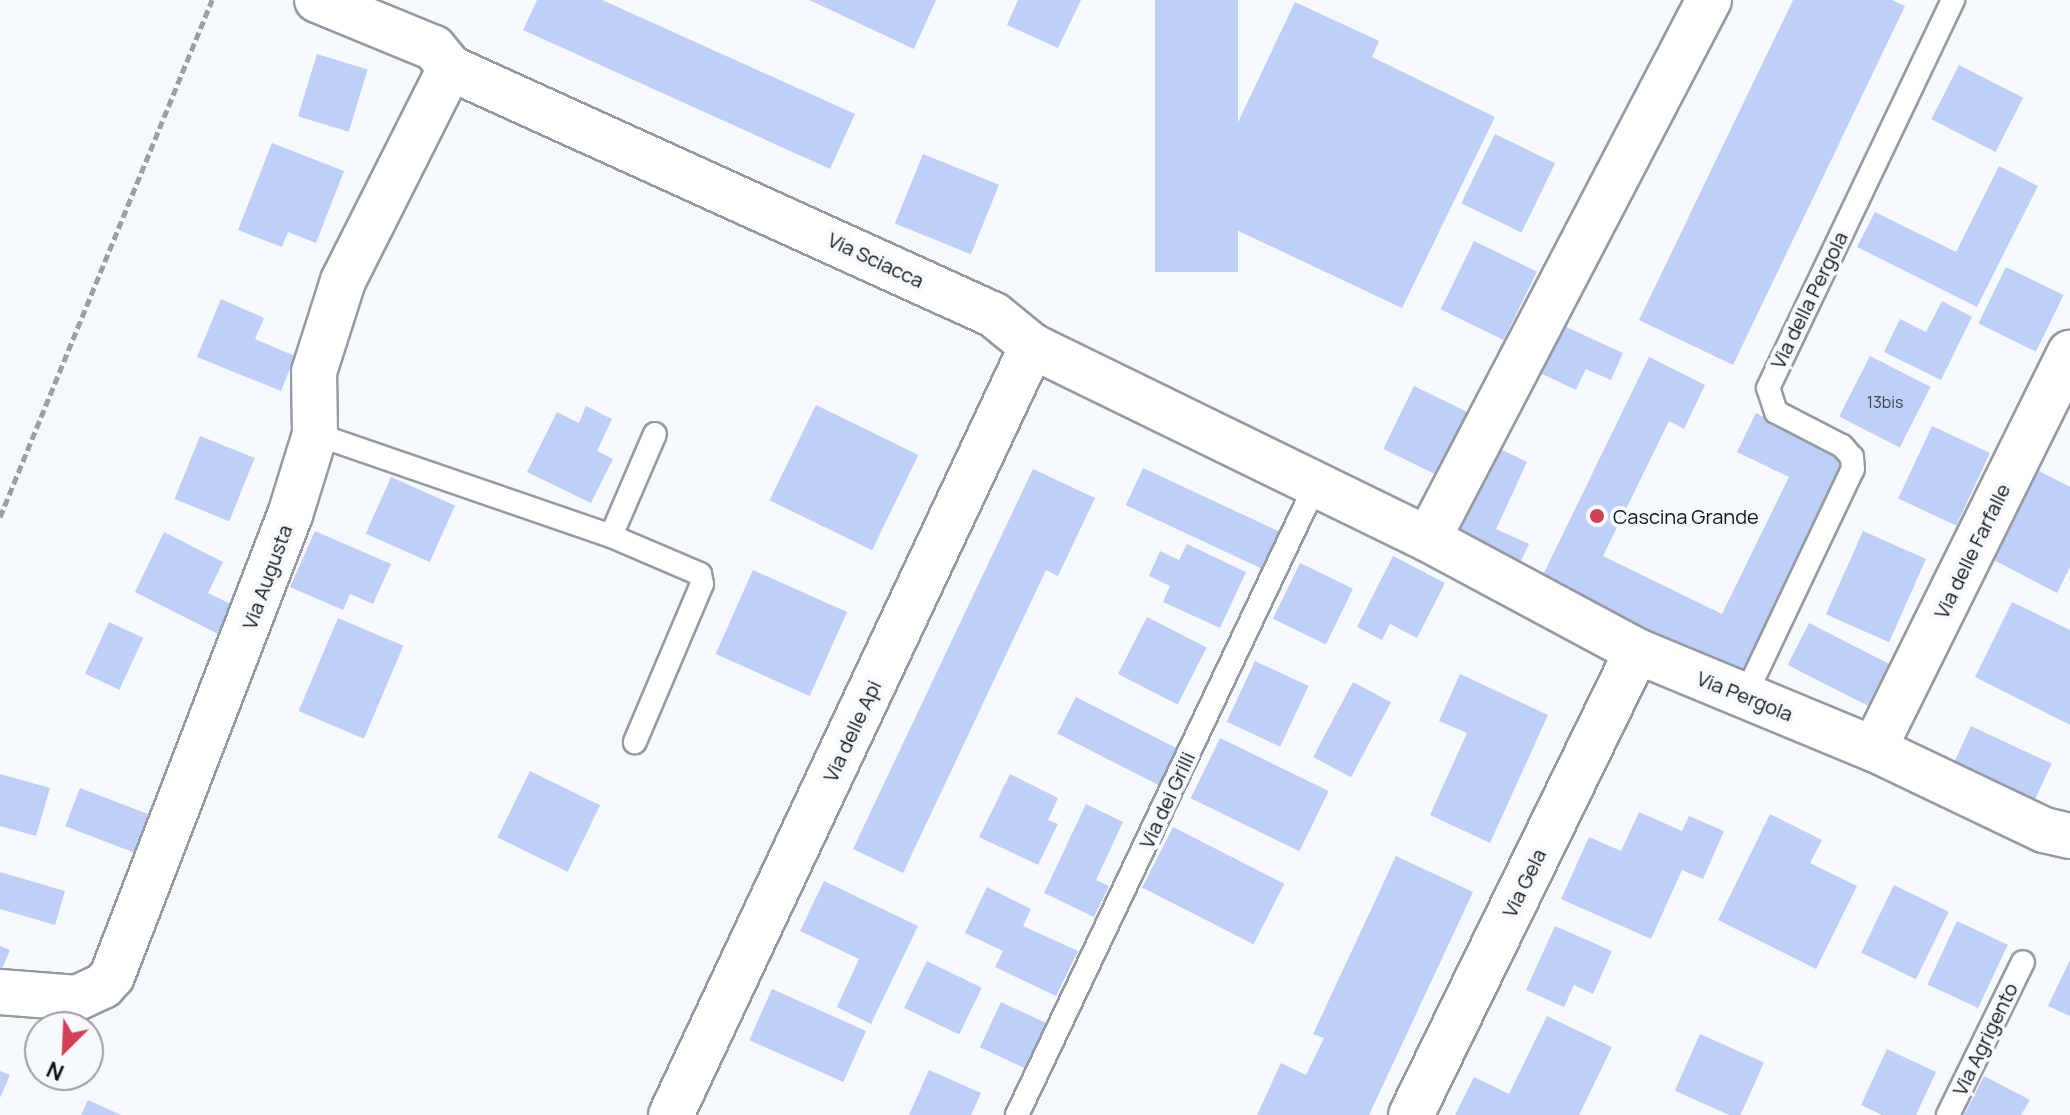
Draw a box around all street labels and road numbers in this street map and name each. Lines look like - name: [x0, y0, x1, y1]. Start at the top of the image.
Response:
- street label: Via Sciacca: [824, 227, 928, 293]
- street label: Via della Pergola: [1765, 228, 1853, 372]
- street label: Via delle Farfalle: [1929, 480, 2015, 622]
- street label: Via Augusta: [237, 522, 297, 632]
- street label: Via Pergola: [1693, 666, 1797, 726]
- street label: Via delle Api: [818, 676, 886, 786]
- street label: Via dei Grilli: [1134, 748, 1200, 852]
- street label: Via Gela: [1497, 845, 1551, 921]
- street label: Via Agrigento: [1947, 979, 2023, 1099]

